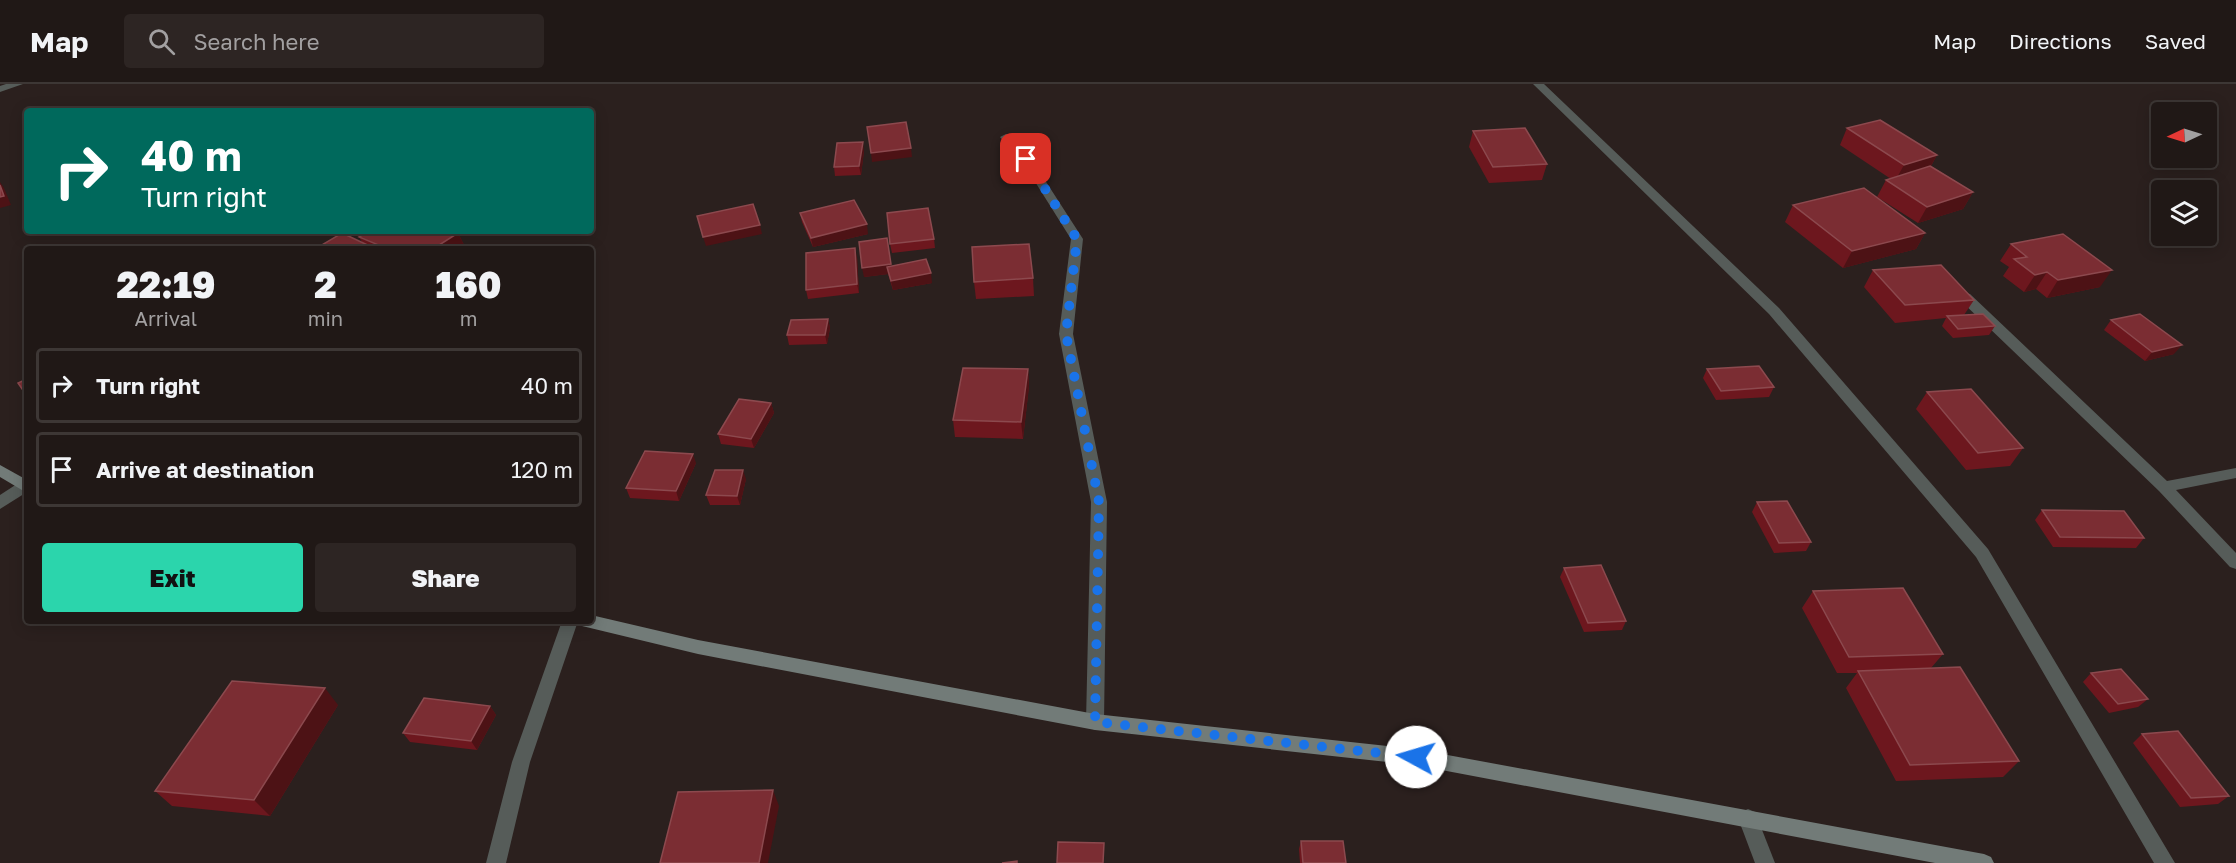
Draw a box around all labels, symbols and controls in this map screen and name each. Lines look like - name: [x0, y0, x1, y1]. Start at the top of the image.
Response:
- search box: [124, 14, 544, 68]
- text: Map: [30, 25, 88, 58]
- icon: search: [145, 25, 178, 58]
- text: Search here: [193, 28, 319, 55]
- text: Map: [1933, 28, 1976, 54]
- text: Directions: [2009, 28, 2112, 54]
- text: Saved: [2145, 28, 2206, 54]
- north arrow: [2151, 102, 2217, 168]
- map controls: [2151, 102, 2217, 246]
- text: 40 m: [141, 130, 242, 180]
- icon: right: [42, 132, 120, 210]
- pin: [1000, 133, 1051, 184]
- icon: arrive: [1009, 142, 1042, 175]
- button: layers: [2151, 180, 2217, 246]
- text: Turn right: [141, 181, 267, 213]
- text: 22:19: [116, 263, 215, 306]
- text: 2: [314, 263, 337, 306]
- text: 160: [435, 263, 502, 306]
- text: Arrival: [135, 306, 197, 330]
- text: min: [308, 306, 343, 330]
- text: m: [460, 306, 477, 330]
- icon: right: [45, 369, 78, 402]
- text: Turn right: [96, 372, 200, 399]
- text: 40 m: [521, 372, 573, 399]
- icon: arrive: [45, 453, 78, 486]
- text: Arrive at destination: [96, 456, 314, 483]
- text: 120 m: [511, 456, 573, 483]
- button: Exit: [42, 543, 303, 612]
- button: Share: [315, 543, 576, 612]
- position arrow: [1384, 725, 1448, 789]

